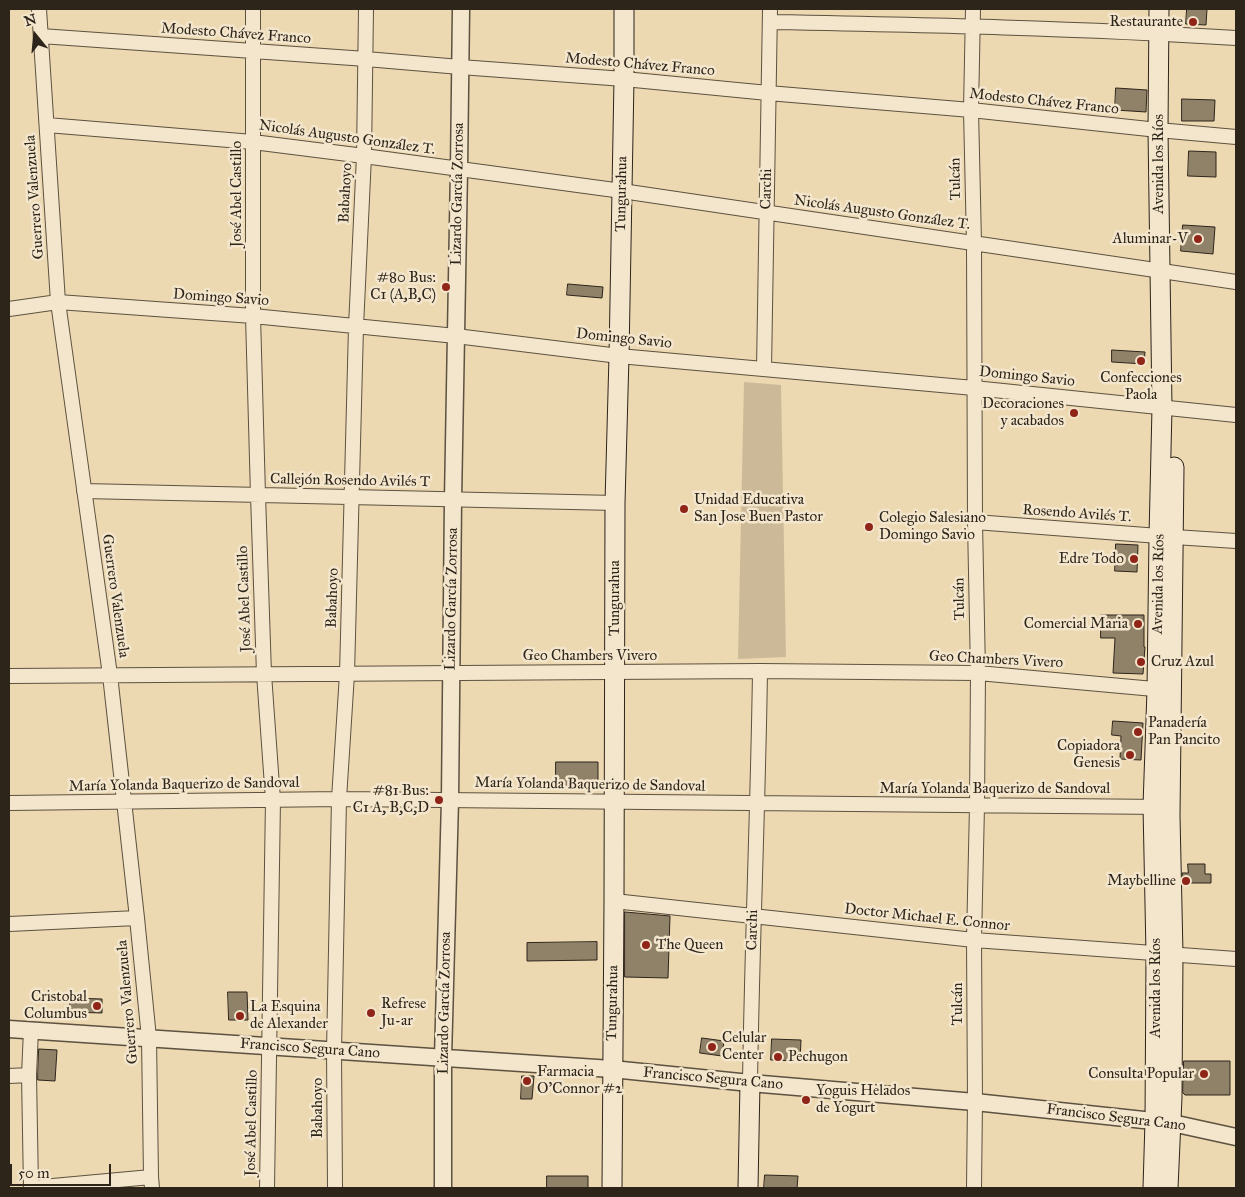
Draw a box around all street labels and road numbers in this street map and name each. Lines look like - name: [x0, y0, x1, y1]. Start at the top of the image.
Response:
- street label: Modesto Chávez Franco: [160, 20, 312, 48]
- street label: Modesto Chávez Franco: [564, 49, 716, 81]
- street label: Modesto Chávez Franco: [968, 85, 1120, 119]
- street label: Avenida los Ríos: [1150, 114, 1168, 214]
- street label: Nicolás Augusto González T.: [258, 117, 436, 159]
- street label: Lizardo García Zorrosa: [448, 122, 468, 266]
- street label: Guerrero Valenzuela: [22, 134, 48, 260]
- street label: José Abel Castillo: [228, 141, 246, 247]
- street label: Tungurahua: [612, 156, 632, 232]
- street label: Tulcán: [947, 157, 965, 201]
- street label: Babahoyo: [335, 162, 357, 224]
- street label: Carchi: [758, 168, 776, 210]
- street label: Nicolás Augusto González T.: [793, 192, 971, 234]
- street label: Domingo Savio: [172, 286, 270, 310]
- street label: Domingo Savio: [575, 325, 673, 353]
- street label: Domingo Savio: [978, 363, 1076, 391]
- street label: Callejón Rosendo Avilés T: [270, 471, 430, 491]
- street label: Rosendo Avilés T.: [1022, 501, 1132, 527]
- street label: Lizardo García Zorrosa: [442, 527, 462, 671]
- street label: Guerrero Valenzuela: [97, 533, 133, 659]
- street label: Avenida los Ríos: [1149, 534, 1169, 634]
- street label: José Abel Castillo: [234, 545, 256, 653]
- street label: Tungurahua: [606, 560, 624, 636]
- street label: Babahoyo: [323, 568, 343, 628]
- street label: Tulcán: [951, 577, 969, 621]
- street label: Geo Chambers Vivero: [523, 647, 657, 665]
- street label: Geo Chambers Vivero: [928, 647, 1064, 673]
- street label: María Yolanda Baquerizo de Sandoval: [68, 774, 300, 796]
- street label: María Yolanda Baquerizo de Sandoval: [474, 774, 706, 796]
- street label: María Yolanda Baquerizo de Sandoval: [880, 780, 1110, 798]
- street label: Doctor Michael E. Connor: [843, 900, 1011, 936]
- street label: Carchi: [744, 909, 762, 951]
- street label: Lizardo García Zorrosa: [435, 931, 455, 1075]
- street label: Avenida los Ríos: [1147, 938, 1165, 1038]
- street label: Guerrero Valenzuela: [114, 939, 142, 1065]
- street label: Tungurahua: [603, 965, 623, 1041]
- street label: Tulcán: [949, 983, 967, 1025]
- street label: Francisco Segura Cano: [239, 1035, 381, 1063]
- street label: Francisco Segura Cano: [642, 1064, 784, 1094]
- street label: José Abel Castillo: [242, 1070, 262, 1176]
- street label: Babahoyo: [309, 1078, 327, 1138]
- street label: Francisco Segura Cano: [1045, 1101, 1187, 1135]

